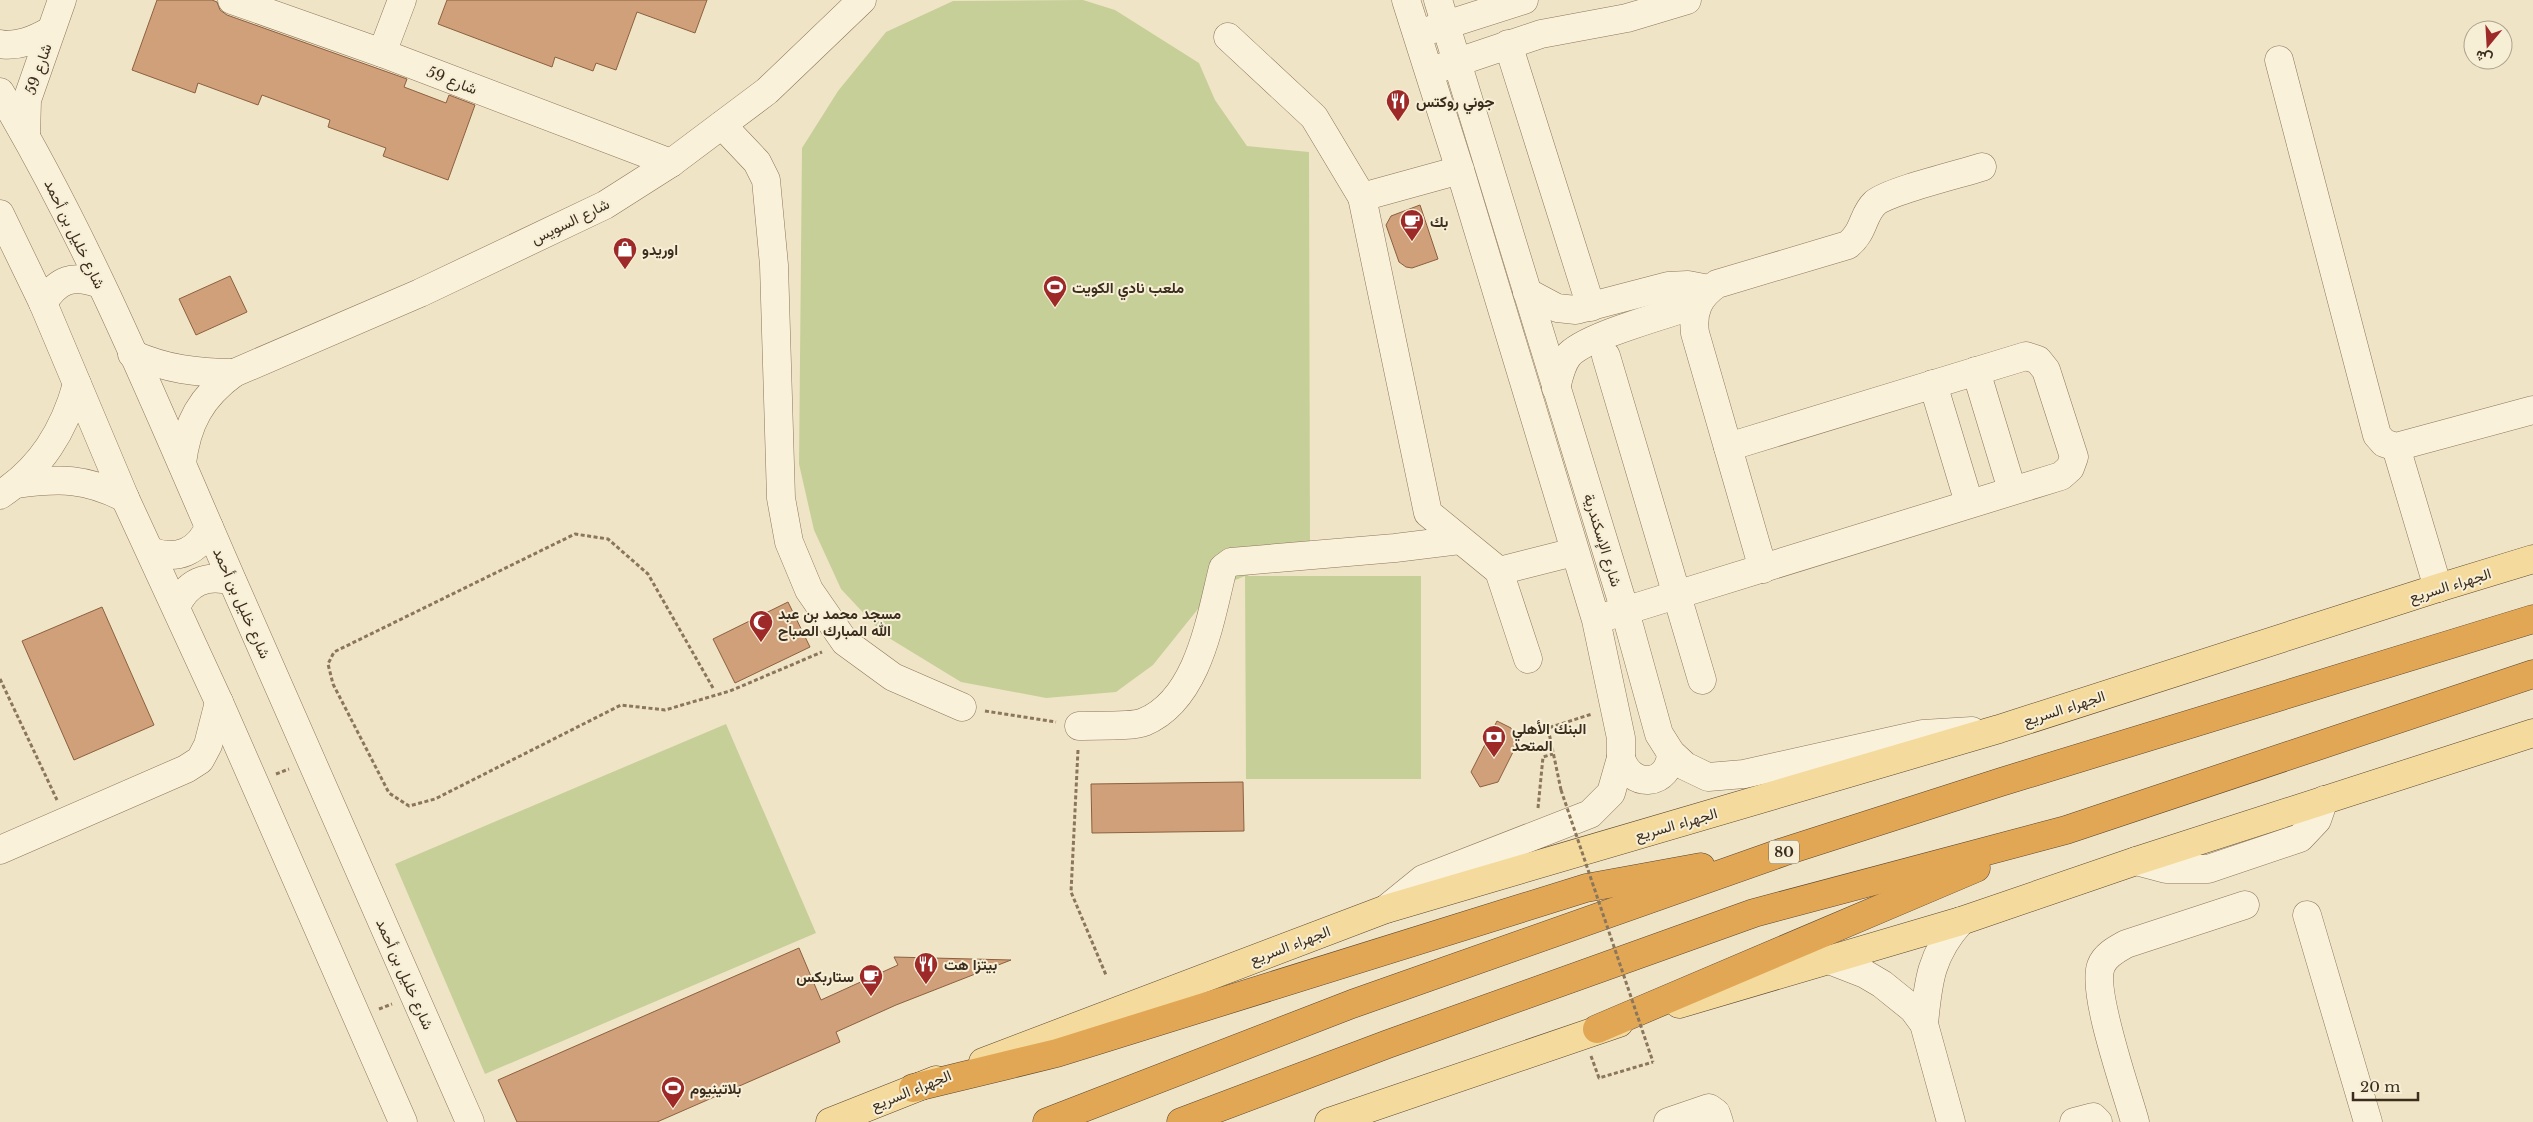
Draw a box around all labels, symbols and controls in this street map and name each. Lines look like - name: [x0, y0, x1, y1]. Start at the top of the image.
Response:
- north arrow: [2463, 20, 2513, 70]
- street label: شارع 59: [20, 41, 57, 98]
- text: ش: [2473, 46, 2495, 69]
- street label: شارع 59: [423, 62, 480, 100]
- restaurant icon: جوني روكتس: [1385, 88, 1411, 122]
- place label: جوني روكتس: [1416, 92, 1494, 115]
- street label: شارع خليل بن أحمد: [39, 176, 110, 293]
- street label: شارع السويس: [528, 194, 613, 250]
- cafe icon: بك: [1399, 208, 1425, 242]
- place label: بك: [1430, 212, 1448, 231]
- shop icon: اوريدو: [612, 236, 638, 270]
- place label: اوريدو: [642, 240, 678, 259]
- sports icon: ملعب نادي الكويت: [1042, 274, 1068, 308]
- place label: ملعب نادي الكويت: [1072, 278, 1184, 301]
- street label: شارع الإسكندرية: [1578, 491, 1626, 590]
- street label: شارع خليل بن أحمد: [207, 545, 275, 662]
- street label: الجهراء السريع: [2407, 564, 2494, 608]
- place label: مسجد محمد بن عبد الله المبارك الصباح: [778, 604, 901, 641]
- mosque icon: مسجد محمد بن عبد الله المبارك الصباح: [748, 609, 774, 643]
- street label: الجهراء السريع: [2021, 686, 2108, 732]
- place label: البنك الأهلي المتحد: [1512, 719, 1586, 755]
- bank icon: البنك الأهلي المتحد: [1481, 724, 1507, 758]
- street label: الجهراء السريع: [1633, 803, 1720, 847]
- road number: 80: [1769, 840, 1799, 864]
- street label: شارع خليل بن أحمد: [370, 916, 438, 1033]
- street label: الجهراء السريع: [1247, 921, 1334, 971]
- restaurant icon: بيتزا هت: [913, 951, 939, 985]
- place label: بيتزا هت: [944, 955, 997, 974]
- cafe icon: ستاربكس: [858, 963, 884, 997]
- place label: ستاربكس: [796, 967, 854, 986]
- street label: الجهراء السريع: [868, 1065, 955, 1117]
- scale bar: [2353, 1070, 2418, 1102]
- sports icon: بلاتينيوم: [660, 1075, 686, 1109]
- text: 20 m: [2360, 1077, 2400, 1096]
- place label: بلاتينيوم: [690, 1079, 741, 1099]

